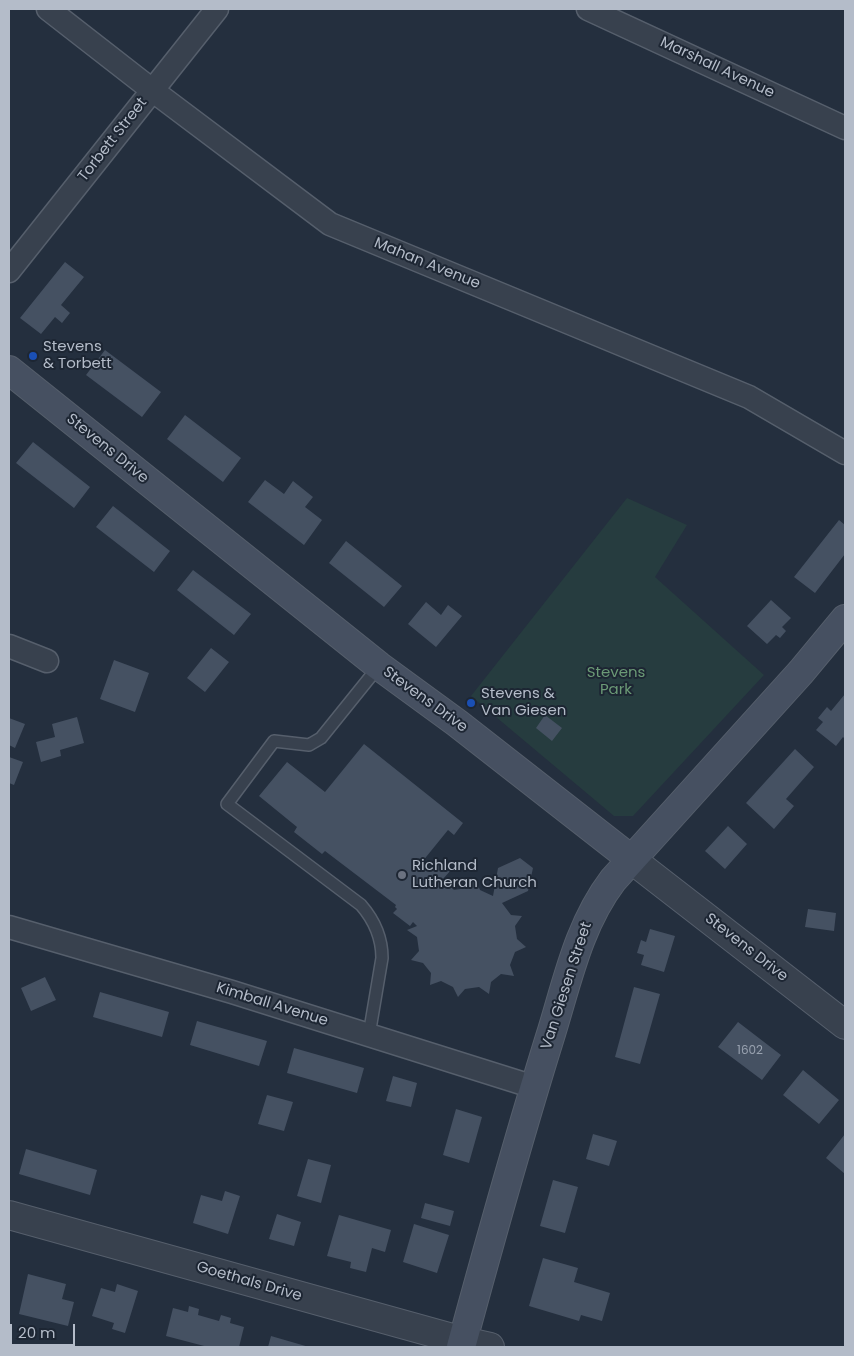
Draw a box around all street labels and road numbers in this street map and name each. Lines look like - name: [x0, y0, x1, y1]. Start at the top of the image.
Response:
- street label: Marshall Avenue: [657, 34, 777, 102]
- street label: Torbett Street: [75, 94, 151, 186]
- street label: Mahan Avenue: [371, 235, 483, 293]
- street label: Stevens Drive: [62, 410, 152, 488]
- street label: Stevens Drive: [379, 663, 471, 737]
- street label: Stevens Drive: [701, 910, 791, 986]
- street label: Van Giesen Street: [538, 920, 596, 1052]
- street label: Kimball Avenue: [214, 979, 330, 1031]
- street label: Goethals Drive: [194, 1258, 304, 1306]

